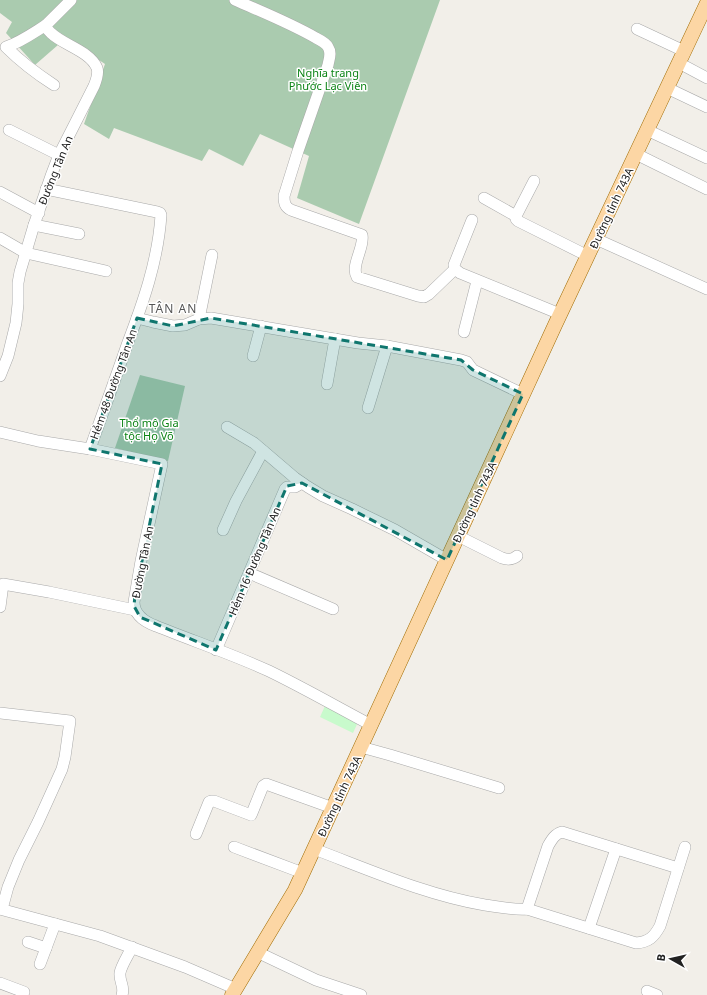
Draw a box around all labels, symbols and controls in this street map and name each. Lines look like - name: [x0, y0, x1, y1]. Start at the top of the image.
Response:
- park label: Nghĩa trang Phước Lạc Viên: [289, 65, 367, 93]
- street label: Đường Tân An: [34, 133, 76, 207]
- street label: Đường tỉnh 743A: [586, 164, 637, 251]
- district label: TÂN AN: [149, 300, 197, 317]
- street label: Hẻm 48 Đường Tân An: [86, 327, 140, 441]
- park label: Thổ mộ Gia tộc Họ Võ: [119, 415, 179, 443]
- street label: Đường tỉnh 743A: [449, 458, 500, 545]
- street label: Hẻm 16 Đường Tân An: [224, 504, 284, 618]
- street label: Đường Tân An: [128, 524, 156, 600]
- street label: Đường tỉnh 743A: [314, 752, 365, 839]
- north arrow: [651, 939, 691, 979]
- text: B: [653, 953, 669, 962]

